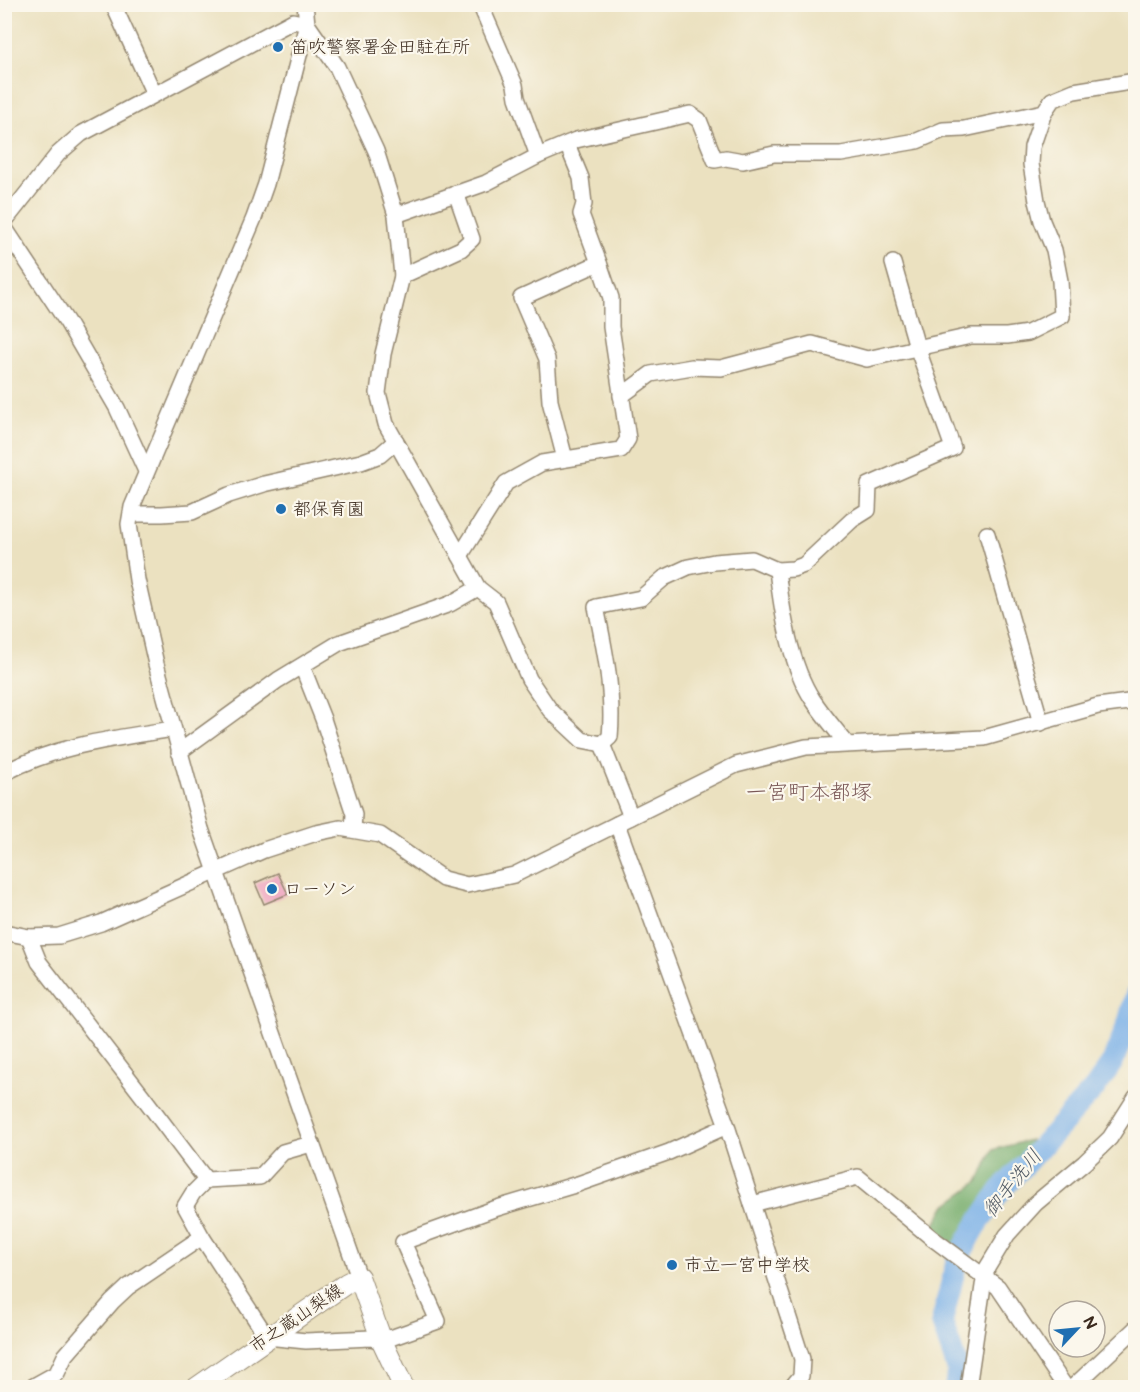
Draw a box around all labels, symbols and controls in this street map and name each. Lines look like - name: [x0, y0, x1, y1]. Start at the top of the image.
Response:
- place label: 笛吹警察署金田駐在所: [290, 37, 470, 58]
- marker: 笛吹警察署金田駐在所: [271, 40, 285, 54]
- place label: 都保育園: [293, 499, 365, 520]
- marker: 都保育園: [274, 502, 288, 516]
- district label: 一宮町本都塚: [746, 780, 872, 805]
- place label: ローソン: [284, 879, 356, 900]
- marker: ローソン: [265, 882, 279, 896]
- water label: 御手洗川: [978, 1145, 1047, 1222]
- place label: 市立一宮中学校: [684, 1255, 810, 1276]
- marker: 市立一宮中学校: [665, 1258, 679, 1272]
- street label: 市之蔵山梨線: [246, 1280, 347, 1357]
- north arrow: [1047, 1299, 1107, 1359]
- text: N: [1078, 1314, 1100, 1333]

